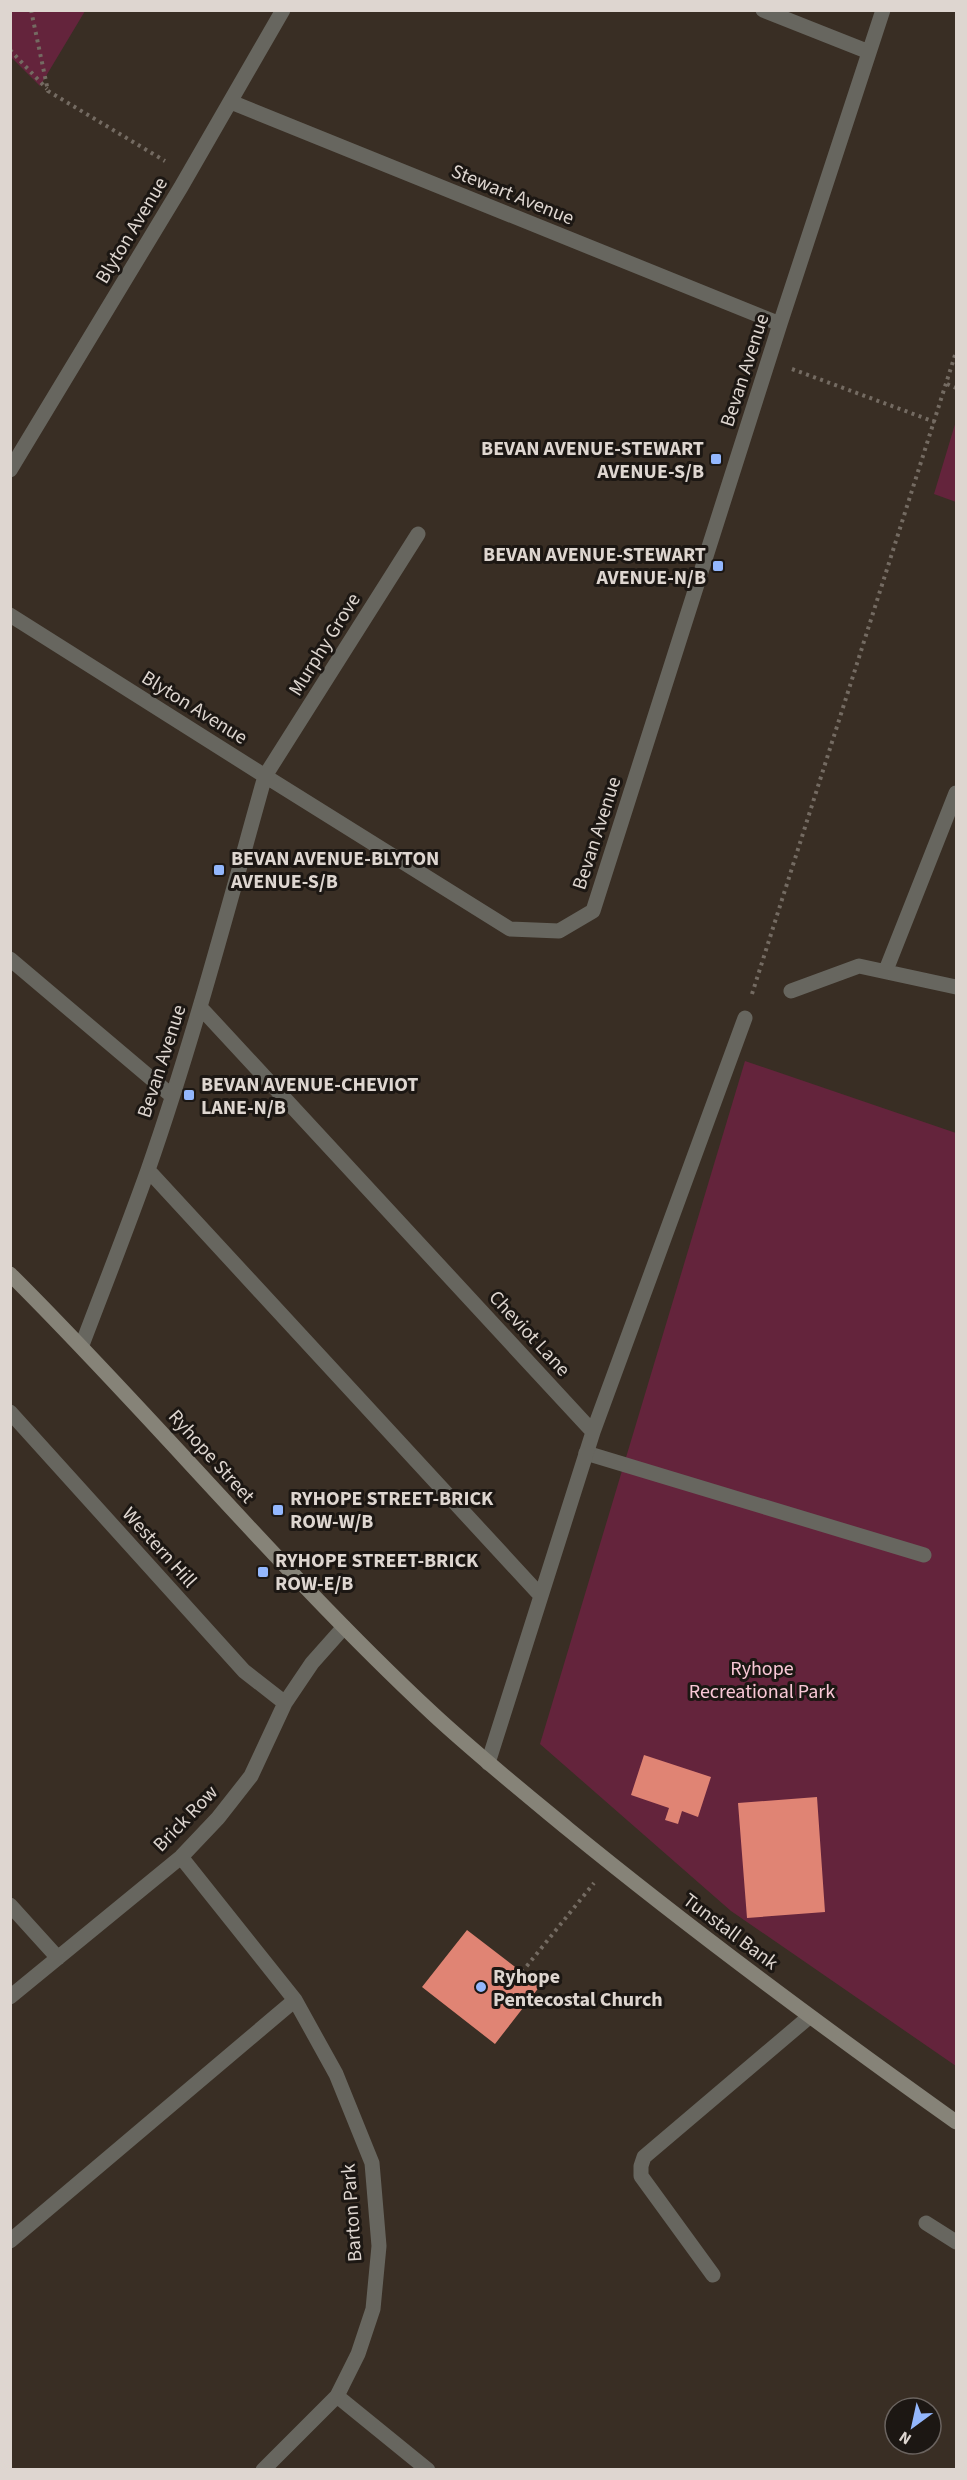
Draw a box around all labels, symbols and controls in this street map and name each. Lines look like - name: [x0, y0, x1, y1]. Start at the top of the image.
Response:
- street label: Stewart Avenue: [447, 158, 578, 232]
- street label: Blyton Avenue: [89, 172, 175, 289]
- street label: Bevan Avenue: [713, 310, 776, 430]
- place label: BEVAN AVENUE-STEWART AVENUE-S/B: [481, 435, 704, 486]
- marker: BEVAN AVENUE-STEWART AVENUE-S/B: [709, 452, 723, 466]
- place label: BEVAN AVENUE-STEWART AVENUE-N/B: [483, 541, 706, 592]
- marker: BEVAN AVENUE-STEWART AVENUE-N/B: [711, 559, 725, 573]
- street label: Murphy Grove: [282, 588, 368, 701]
- street label: Blyton Avenue: [136, 664, 253, 752]
- street label: Bevan Avenue: [565, 773, 628, 893]
- place label: BEVAN AVENUE-BLYTON AVENUE-S/B: [230, 845, 439, 896]
- marker: BEVAN AVENUE-BLYTON AVENUE-S/B: [212, 863, 226, 877]
- street label: Bevan Avenue: [130, 1001, 193, 1121]
- place label: BEVAN AVENUE-CHEVIOT LANE-N/B: [201, 1071, 418, 1122]
- marker: BEVAN AVENUE-CHEVIOT LANE-N/B: [182, 1088, 196, 1102]
- street label: Cheviot Lane: [482, 1284, 577, 1383]
- street label: Ryhope Street: [162, 1404, 261, 1510]
- place label: RYHOPE STREET-BRICK ROW-W/B: [290, 1485, 494, 1536]
- street label: Western Hill: [115, 1501, 203, 1594]
- marker: RYHOPE STREET-BRICK ROW-W/B: [271, 1503, 285, 1517]
- place label: RYHOPE STREET-BRICK ROW-E/B: [275, 1547, 479, 1598]
- marker: RYHOPE STREET-BRICK ROW-E/B: [256, 1565, 270, 1579]
- park label: Ryhope Recreational Park: [689, 1655, 835, 1706]
- street label: Brick Row: [147, 1779, 225, 1858]
- street label: Tunstall Bank: [677, 1887, 784, 1977]
- place label: Ryhope Pentecostal Church: [493, 1963, 663, 2014]
- marker: Ryhope Pentecostal Church: [474, 1980, 488, 1994]
- street label: Barton Park: [335, 2163, 369, 2263]
- north arrow: [883, 2396, 943, 2456]
- text: N: [895, 2426, 916, 2450]

